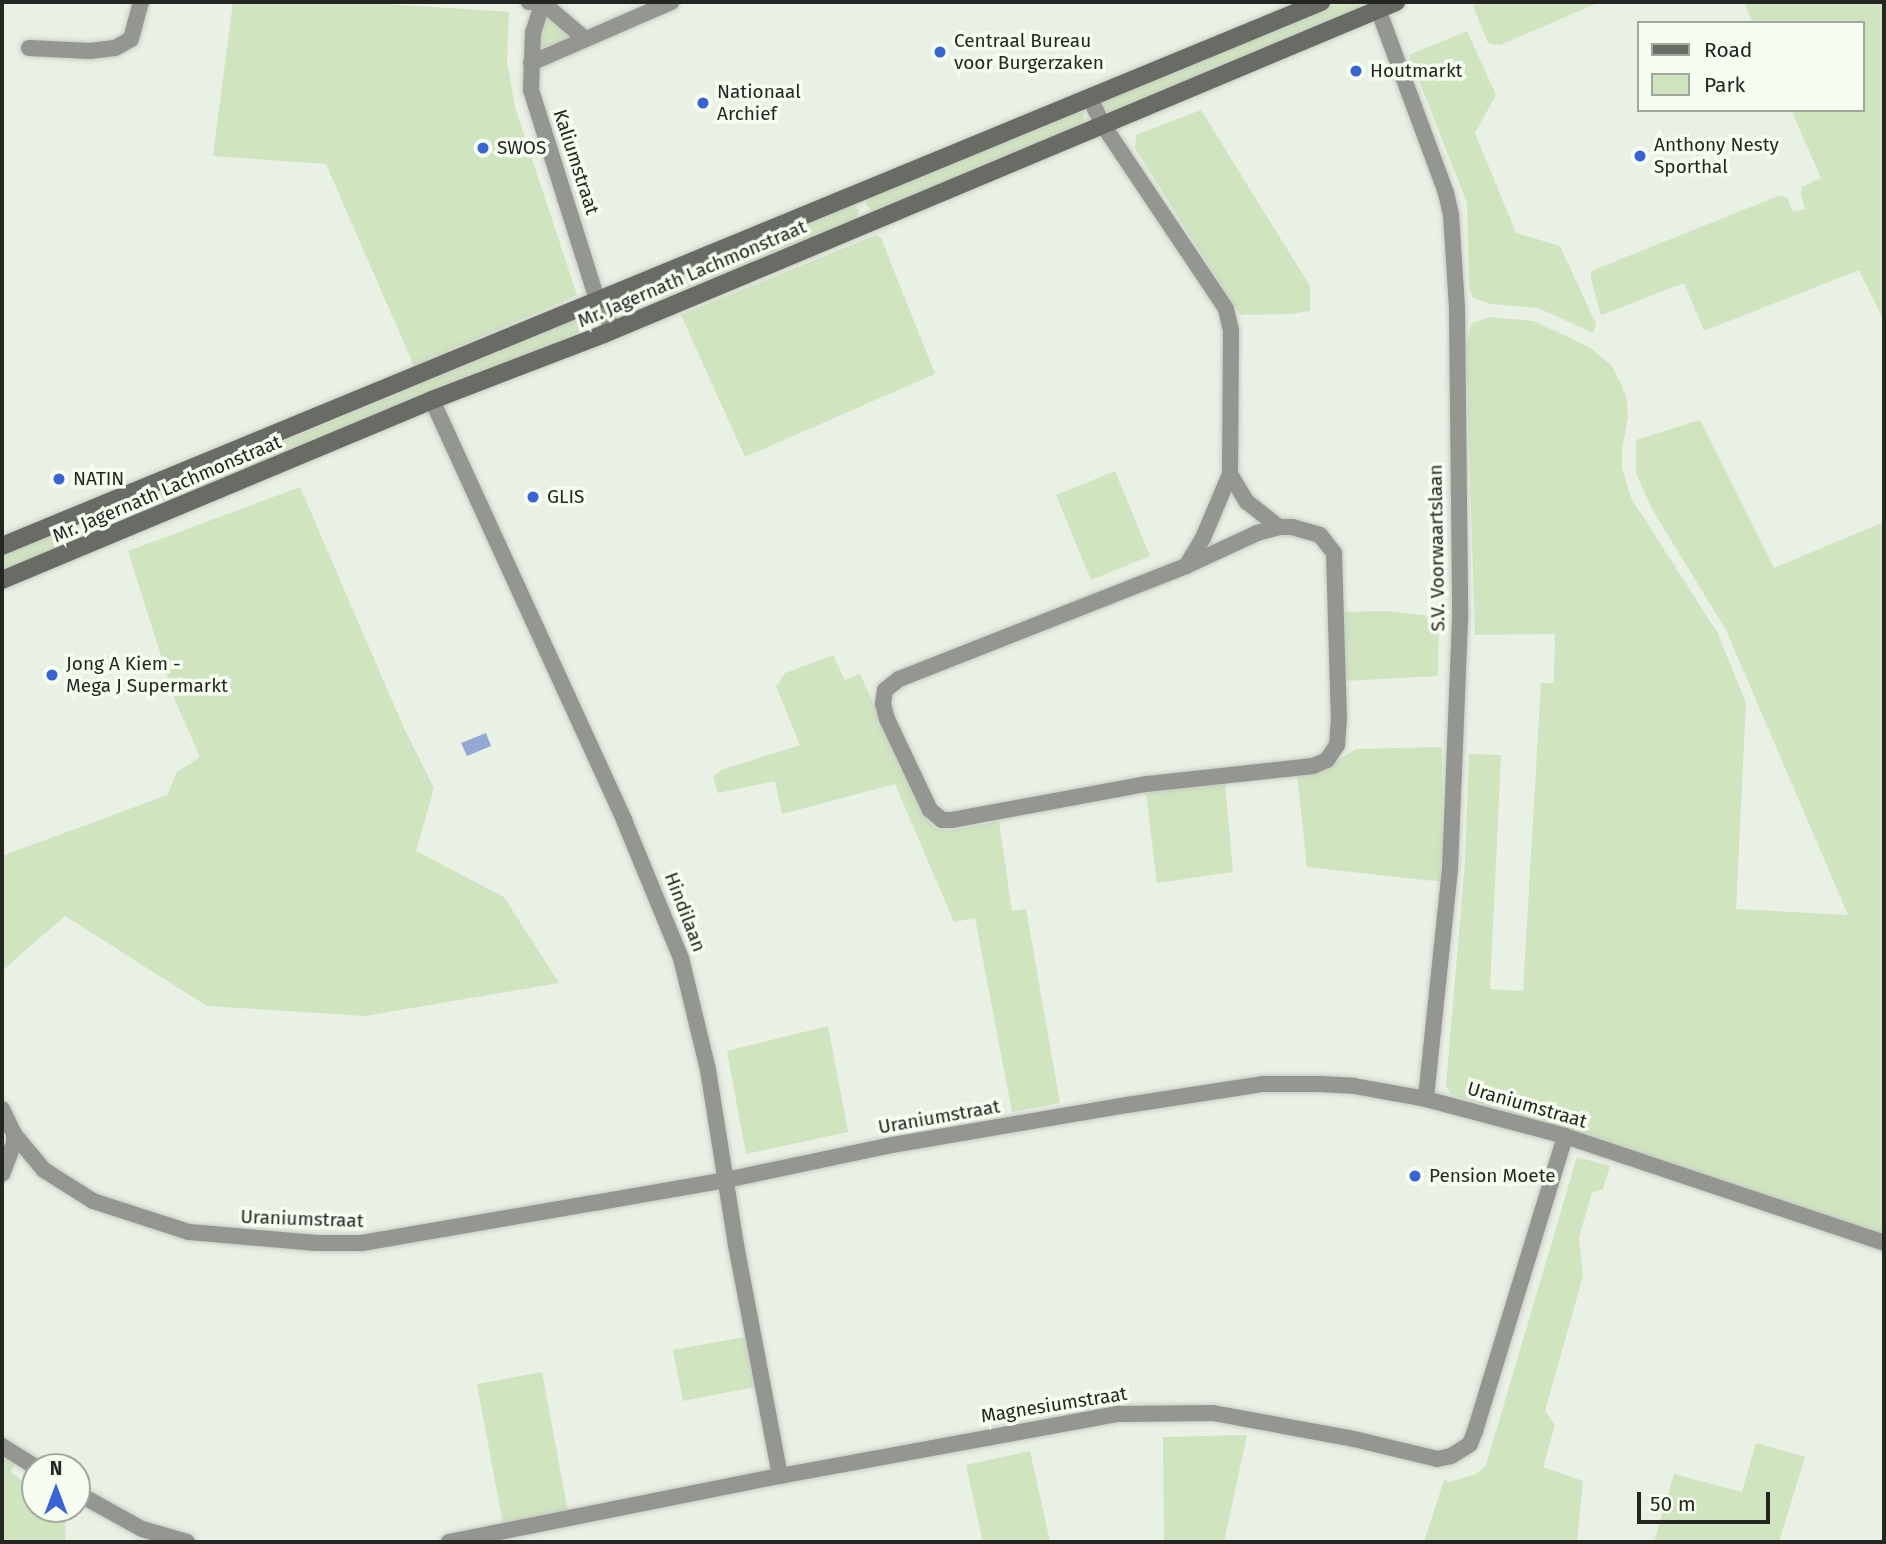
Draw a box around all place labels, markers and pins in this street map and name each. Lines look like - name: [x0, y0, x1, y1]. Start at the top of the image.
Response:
- place label: Centraal Bureau voor Burgerzaken: [954, 30, 1104, 74]
- marker: Centraal Bureau voor Burgerzaken: [932, 44, 948, 60]
- place label: Houtmarkt: [1370, 60, 1462, 82]
- marker: Houtmarkt: [1348, 63, 1364, 79]
- place label: Nationaal Archief: [717, 81, 801, 125]
- marker: Nationaal Archief: [695, 95, 711, 111]
- place label: Anthony Nesty Sporthal: [1654, 134, 1779, 178]
- place label: SWOS: [497, 137, 546, 159]
- marker: SWOS: [475, 140, 491, 156]
- marker: Anthony Nesty Sporthal: [1632, 148, 1648, 164]
- place label: NATIN: [73, 468, 124, 490]
- marker: NATIN: [51, 471, 67, 487]
- place label: GLIS: [547, 486, 584, 508]
- marker: GLIS: [525, 489, 541, 505]
- place label: Jong A Kiem - Mega J Supermarkt: [66, 653, 228, 697]
- marker: Jong A Kiem - Mega J Supermarkt: [44, 667, 60, 683]
- place label: Pension Moete: [1429, 1165, 1556, 1187]
- marker: Pension Moete: [1407, 1168, 1423, 1184]

